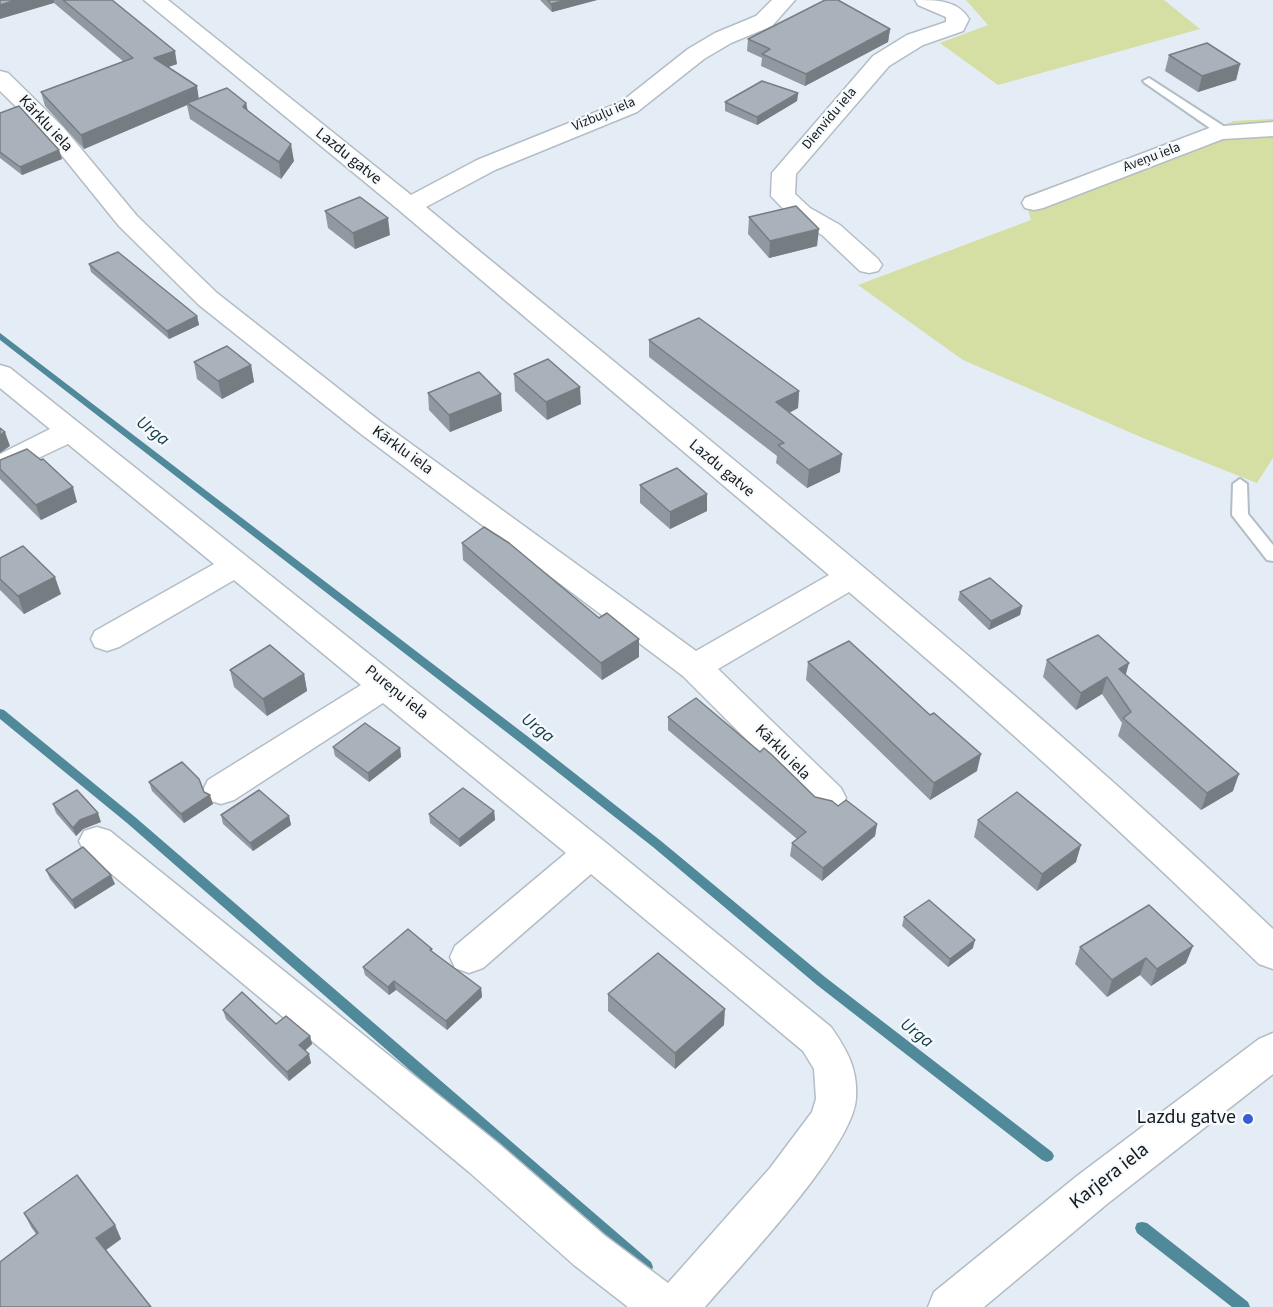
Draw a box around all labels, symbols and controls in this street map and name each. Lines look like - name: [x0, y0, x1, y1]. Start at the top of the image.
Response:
- street label: Dienvidu iela: [799, 85, 861, 153]
- street label: Kārklu iela: [14, 92, 76, 156]
- street label: Vizbuļu iela: [570, 94, 638, 136]
- street label: Lazdu gatve: [311, 124, 385, 190]
- street label: Aveņu iela: [1121, 139, 1183, 177]
- water label: Urga: [131, 412, 173, 452]
- street label: Kārklu iela: [368, 422, 436, 480]
- street label: Lazdu gatve: [684, 436, 758, 502]
- street label: Pureņu iela: [361, 662, 431, 724]
- water label: Urga: [516, 709, 558, 749]
- street label: Kārklu iela: [750, 721, 814, 785]
- water label: Urga: [895, 1014, 937, 1054]
- place label: Lazdu gatve: [1136, 1107, 1236, 1131]
- marker: Lazdu gatve: [1241, 1112, 1255, 1126]
- street label: Karjera iela: [1066, 1139, 1154, 1215]

